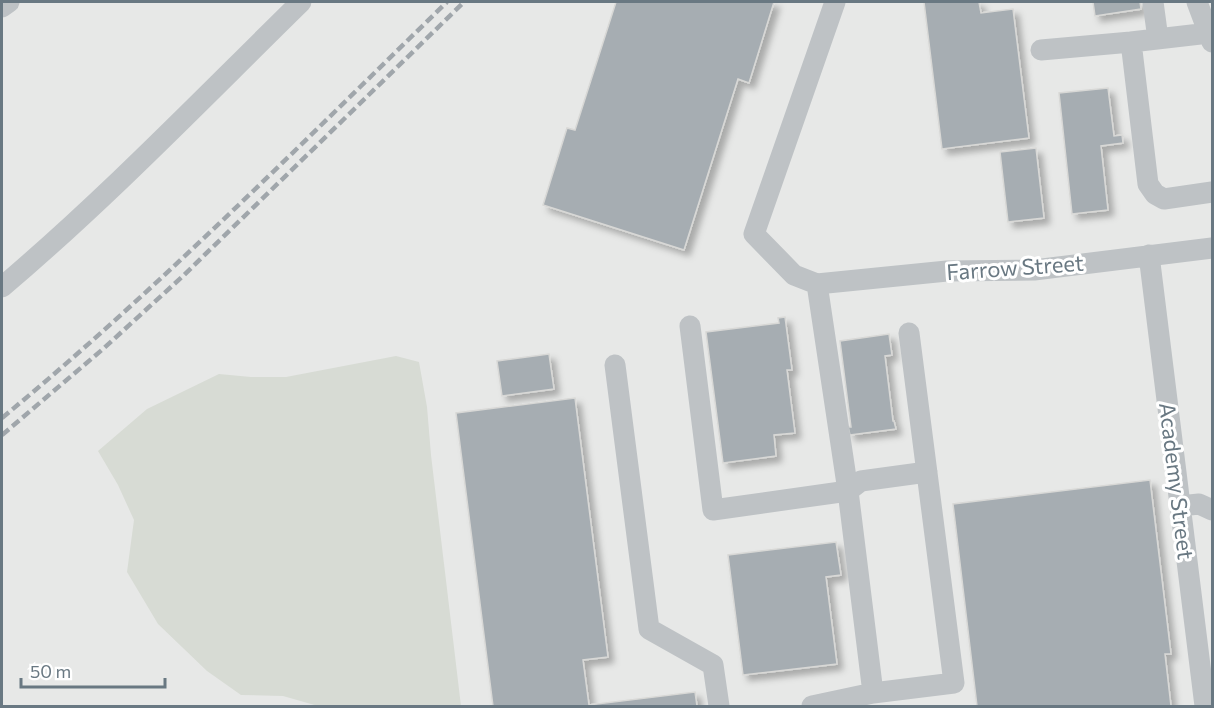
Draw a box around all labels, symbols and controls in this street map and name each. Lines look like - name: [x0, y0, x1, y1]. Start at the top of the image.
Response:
- street label: Farrow Street: [945, 249, 1085, 285]
- street label: Academy Street: [1154, 401, 1200, 561]
- scale bar: [21, 651, 165, 689]
- text: 50 m: [30, 660, 71, 682]

